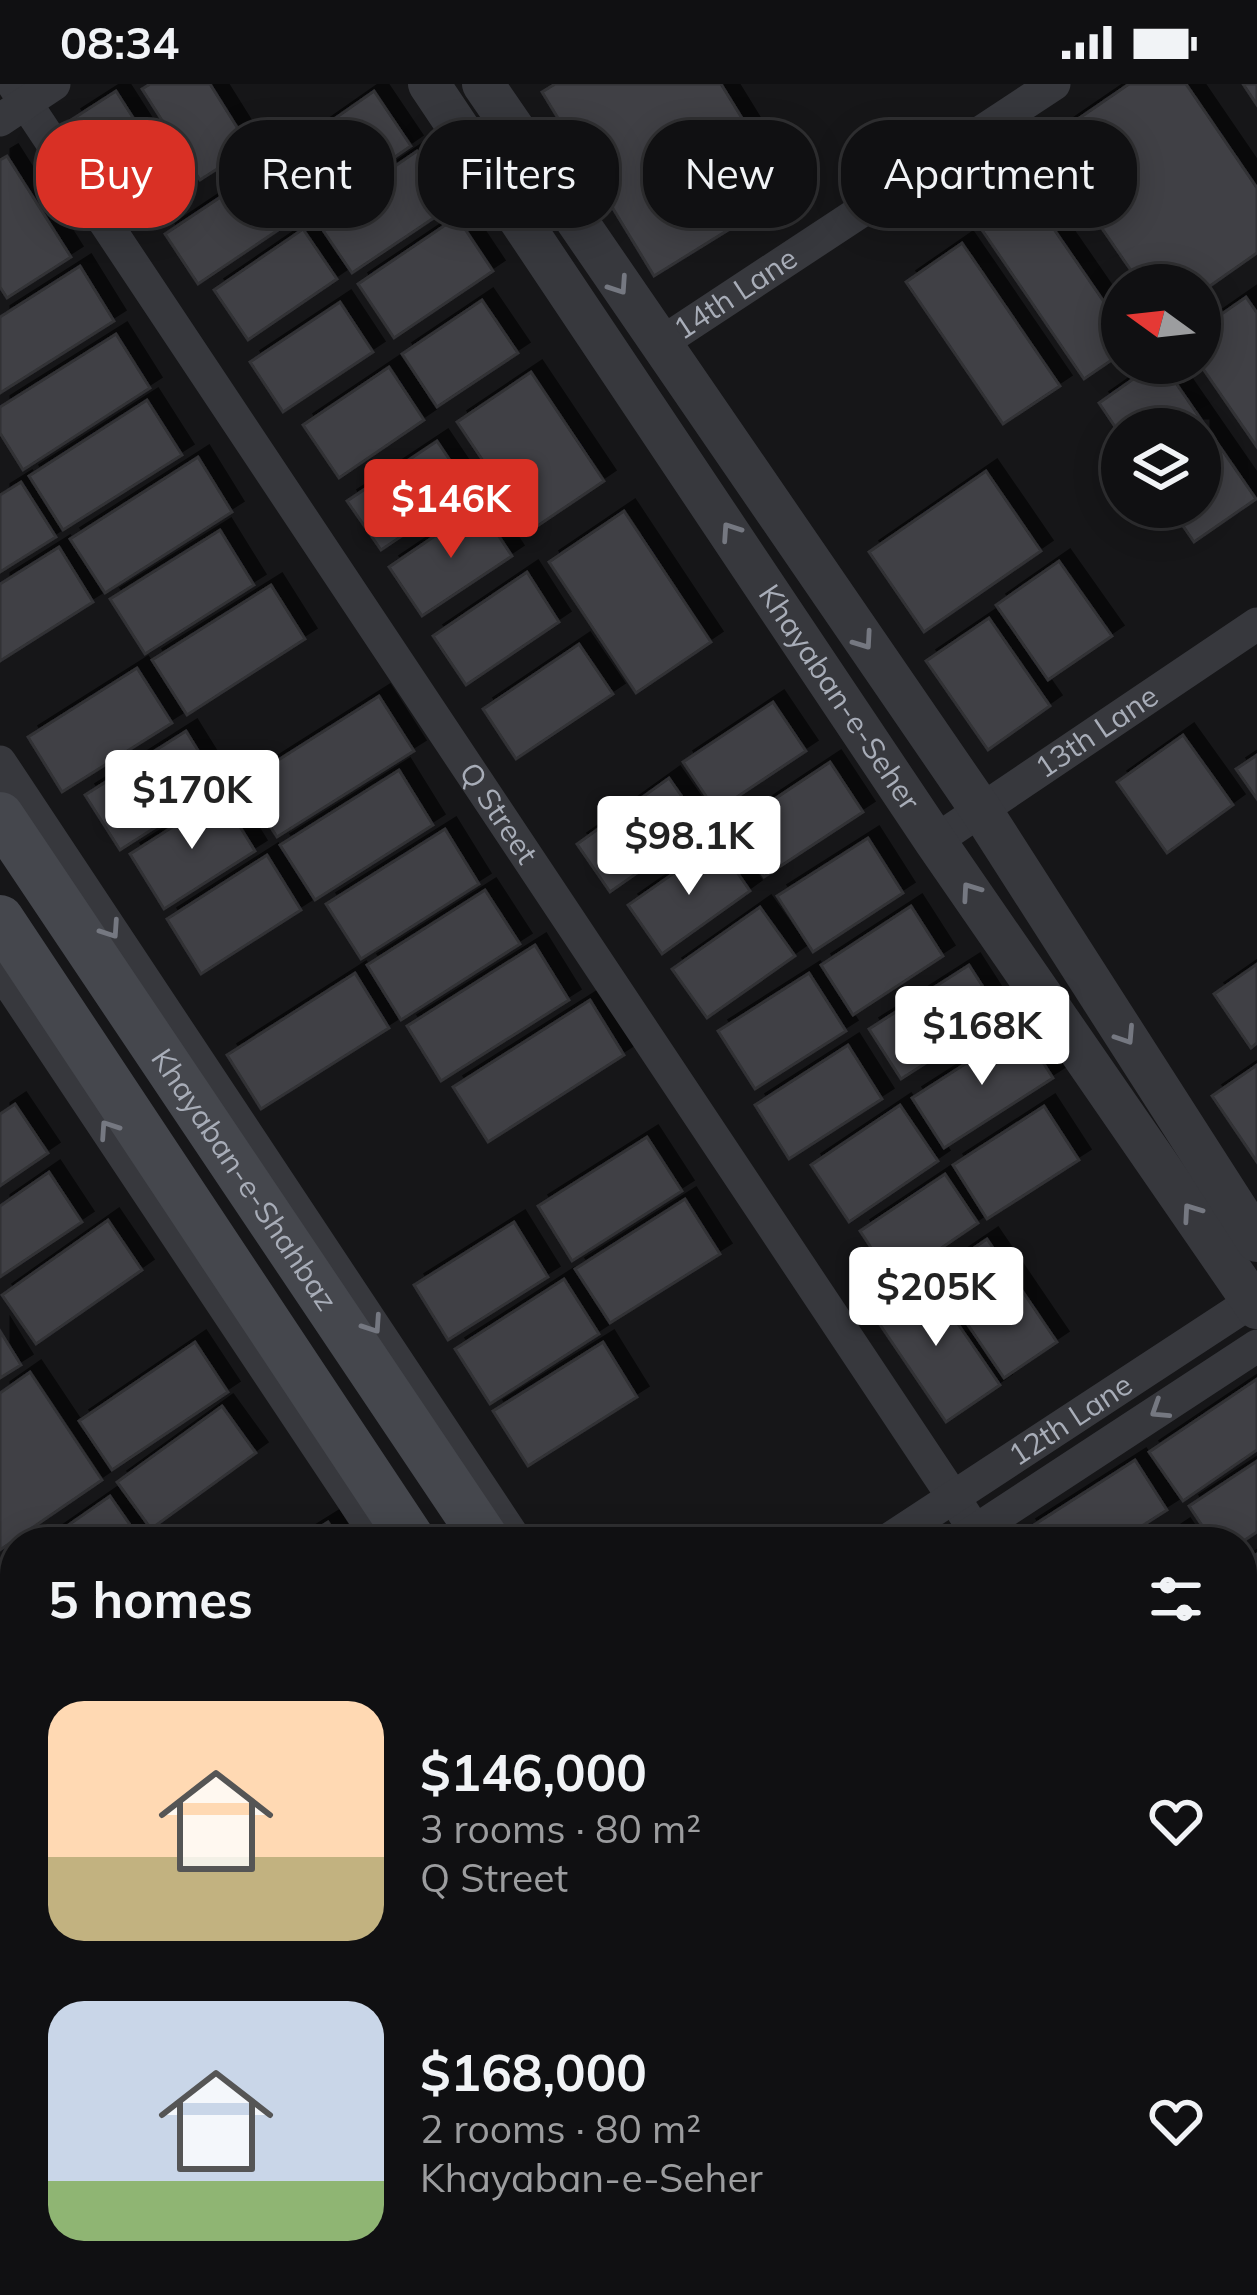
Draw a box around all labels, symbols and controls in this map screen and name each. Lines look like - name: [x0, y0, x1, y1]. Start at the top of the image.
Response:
- text: 08:34: [60, 14, 179, 70]
- chip: Buy: [36, 120, 195, 228]
- chip: Rent: [219, 120, 394, 228]
- chip: Filters: [418, 120, 619, 228]
- chip: New: [643, 120, 817, 228]
- chip: Apartment: [841, 120, 1137, 228]
- street label: 14th Lane: [666, 239, 804, 347]
- north arrow: [1101, 264, 1221, 384]
- map controls: [1101, 264, 1221, 528]
- one-way arrow: [604, 272, 626, 294]
- button: layers: [1101, 408, 1221, 528]
- pin: $146K: [367, 459, 535, 561]
- text: $146K: [391, 473, 511, 522]
- one-way arrow: [722, 523, 744, 545]
- street label: Khayaban-e-Seher: [751, 577, 929, 817]
- one-way arrow: [850, 628, 872, 650]
- street label: 13th Lane: [1027, 676, 1165, 786]
- pin: $170K: [108, 750, 276, 852]
- street label: Q Street: [452, 755, 546, 871]
- text: $170K: [132, 764, 252, 813]
- pin: $98.1K: [591, 796, 787, 898]
- text: $98.1K: [624, 810, 754, 859]
- one-way arrow: [962, 882, 984, 904]
- one-way arrow: [97, 916, 119, 938]
- pin: $168K: [898, 986, 1066, 1088]
- text: $168K: [922, 1000, 1042, 1049]
- one-way arrow: [1112, 1023, 1134, 1045]
- street label: Khayaban-e-Shahbaz: [143, 1041, 346, 1317]
- one-way arrow: [100, 1120, 122, 1142]
- one-way arrow: [1183, 1203, 1205, 1225]
- pin: $205K: [852, 1247, 1020, 1349]
- text: $205K: [876, 1261, 996, 1310]
- one-way arrow: [359, 1311, 381, 1333]
- street label: 12th Lane: [1001, 1365, 1139, 1474]
- one-way arrow: [1151, 1395, 1173, 1417]
- icon: filters: [1143, 1566, 1209, 1632]
- text: 5 homes: [48, 1567, 253, 1631]
- text: $146,000: [420, 1740, 647, 1804]
- icon: home: [144, 1749, 288, 1893]
- icon: heart: [1143, 1788, 1209, 1854]
- text: 3 rooms · 80 m²: [420, 1804, 701, 1853]
- text: Q Street: [420, 1853, 568, 1902]
- text: $168,000: [420, 2040, 647, 2104]
- icon: home: [144, 2049, 288, 2193]
- icon: heart: [1143, 2088, 1209, 2154]
- text: 2 rooms · 80 m²: [420, 2104, 701, 2153]
- text: Khayaban-e-Seher: [420, 2153, 763, 2202]

